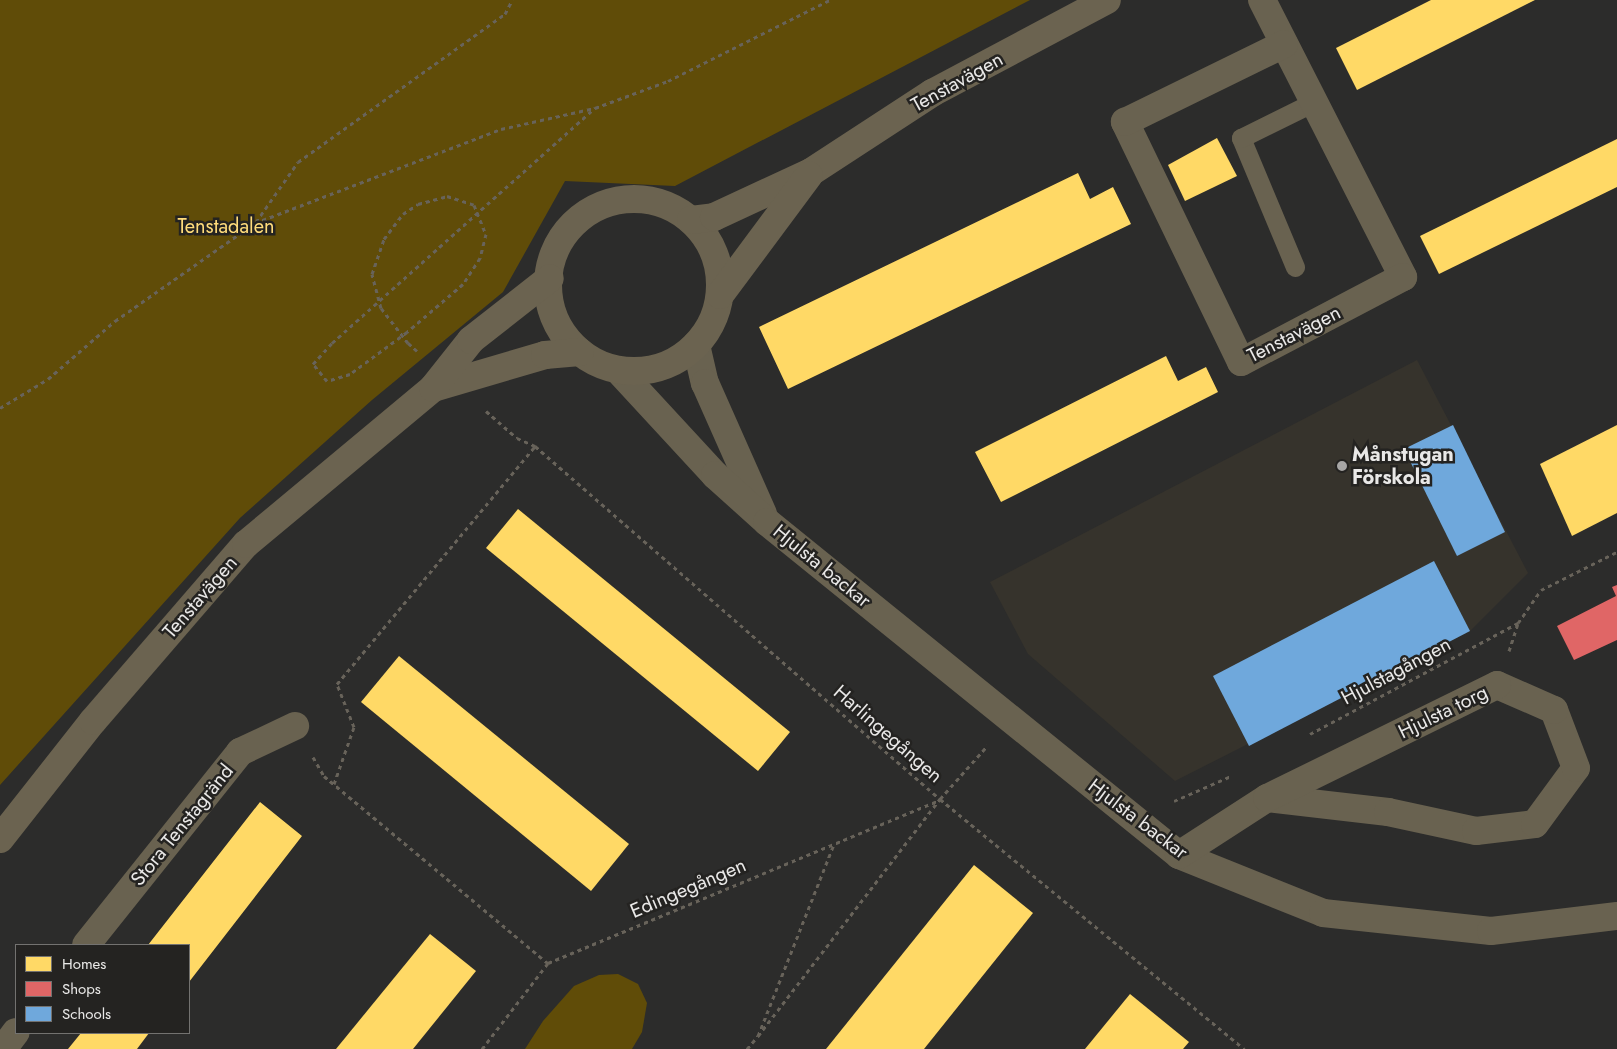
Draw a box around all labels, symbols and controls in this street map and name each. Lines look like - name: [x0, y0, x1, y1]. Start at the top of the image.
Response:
- street label: Tenstavägen: [907, 47, 1007, 117]
- park label: Tenstadalen: [178, 214, 274, 238]
- street label: Tenstavägen: [1243, 300, 1345, 368]
- place label: Månstugan Förskola: [1352, 442, 1454, 489]
- marker: Månstugan Förskola: [1336, 460, 1348, 472]
- street label: Hjulsta backar: [768, 519, 876, 613]
- street label: Tenstavägen: [158, 551, 242, 643]
- street label: Hjulstagången: [1337, 632, 1455, 710]
- street label: Harlingegången: [829, 680, 947, 788]
- street label: Hjulsta torg: [1394, 680, 1492, 744]
- street label: Stora Tenstagränd: [126, 759, 238, 891]
- street label: Hjulsta backar: [1083, 774, 1193, 864]
- street label: Edingegången: [626, 853, 750, 923]
- legend: [15, 944, 190, 1034]
- text: Homes: [62, 953, 106, 975]
- text: Shops: [62, 978, 101, 1000]
- text: Schools: [62, 1003, 111, 1025]

